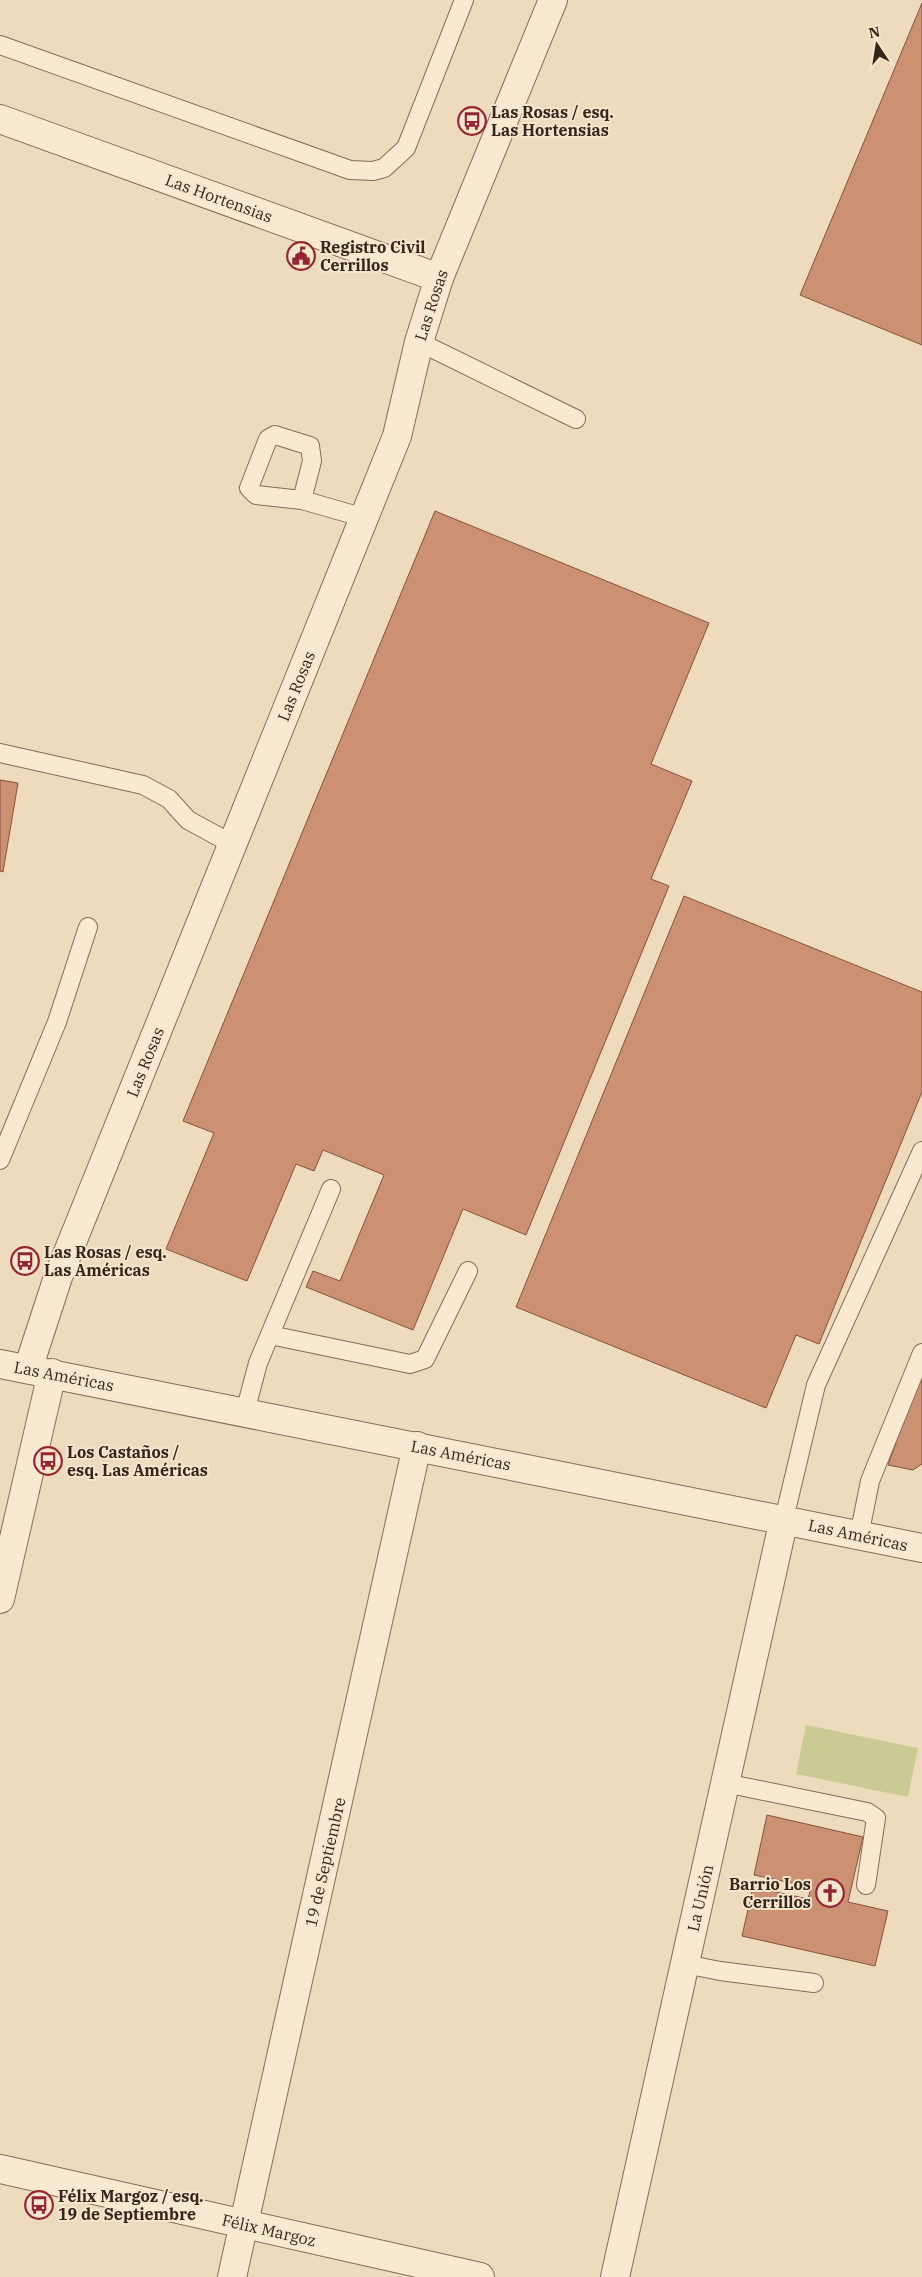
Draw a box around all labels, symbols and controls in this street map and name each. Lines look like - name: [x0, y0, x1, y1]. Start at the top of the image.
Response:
- north arrow: [852, 20, 902, 70]
- text: N: [867, 22, 882, 42]
- place label: Las Rosas / esq. Las Hortensias: [491, 102, 614, 140]
- bus stop icon: Las Rosas / esq. Las Hortensias: [457, 106, 487, 136]
- street label: Las Hortensias: [163, 169, 275, 227]
- place label: Registro Civil Cerrillos: [320, 237, 426, 275]
- public building icon: Registro Civil Cerrillos: [286, 241, 316, 271]
- street label: Las Rosas: [410, 267, 452, 343]
- street label: Las Rosas: [273, 648, 319, 724]
- street label: Las Rosas: [122, 1024, 168, 1100]
- place label: Las Rosas / esq. Las Américas: [44, 1242, 167, 1280]
- bus stop icon: Las Rosas / esq. Las Américas: [10, 1246, 40, 1276]
- street label: Las Américas: [12, 1357, 116, 1395]
- street label: Las Américas: [409, 1436, 513, 1474]
- place label: Los Castaños / esq. Las Américas: [67, 1442, 208, 1480]
- bus stop icon: Los Castaños / esq. Las Américas: [33, 1446, 63, 1476]
- street label: Las Américas: [806, 1515, 910, 1555]
- street label: 19 de Septiembre: [300, 1795, 350, 1929]
- street label: La Unión: [683, 1863, 717, 1933]
- place label: Barrio Los Cerrillos: [729, 1874, 811, 1912]
- church icon: Barrio Los Cerrillos: [815, 1878, 845, 1908]
- place label: Félix Margoz / esq. 19 de Septiembre: [58, 2186, 204, 2224]
- bus stop icon: Félix Margoz / esq. 19 de Septiembre: [24, 2190, 54, 2220]
- street label: Félix Margoz: [220, 2209, 318, 2251]

